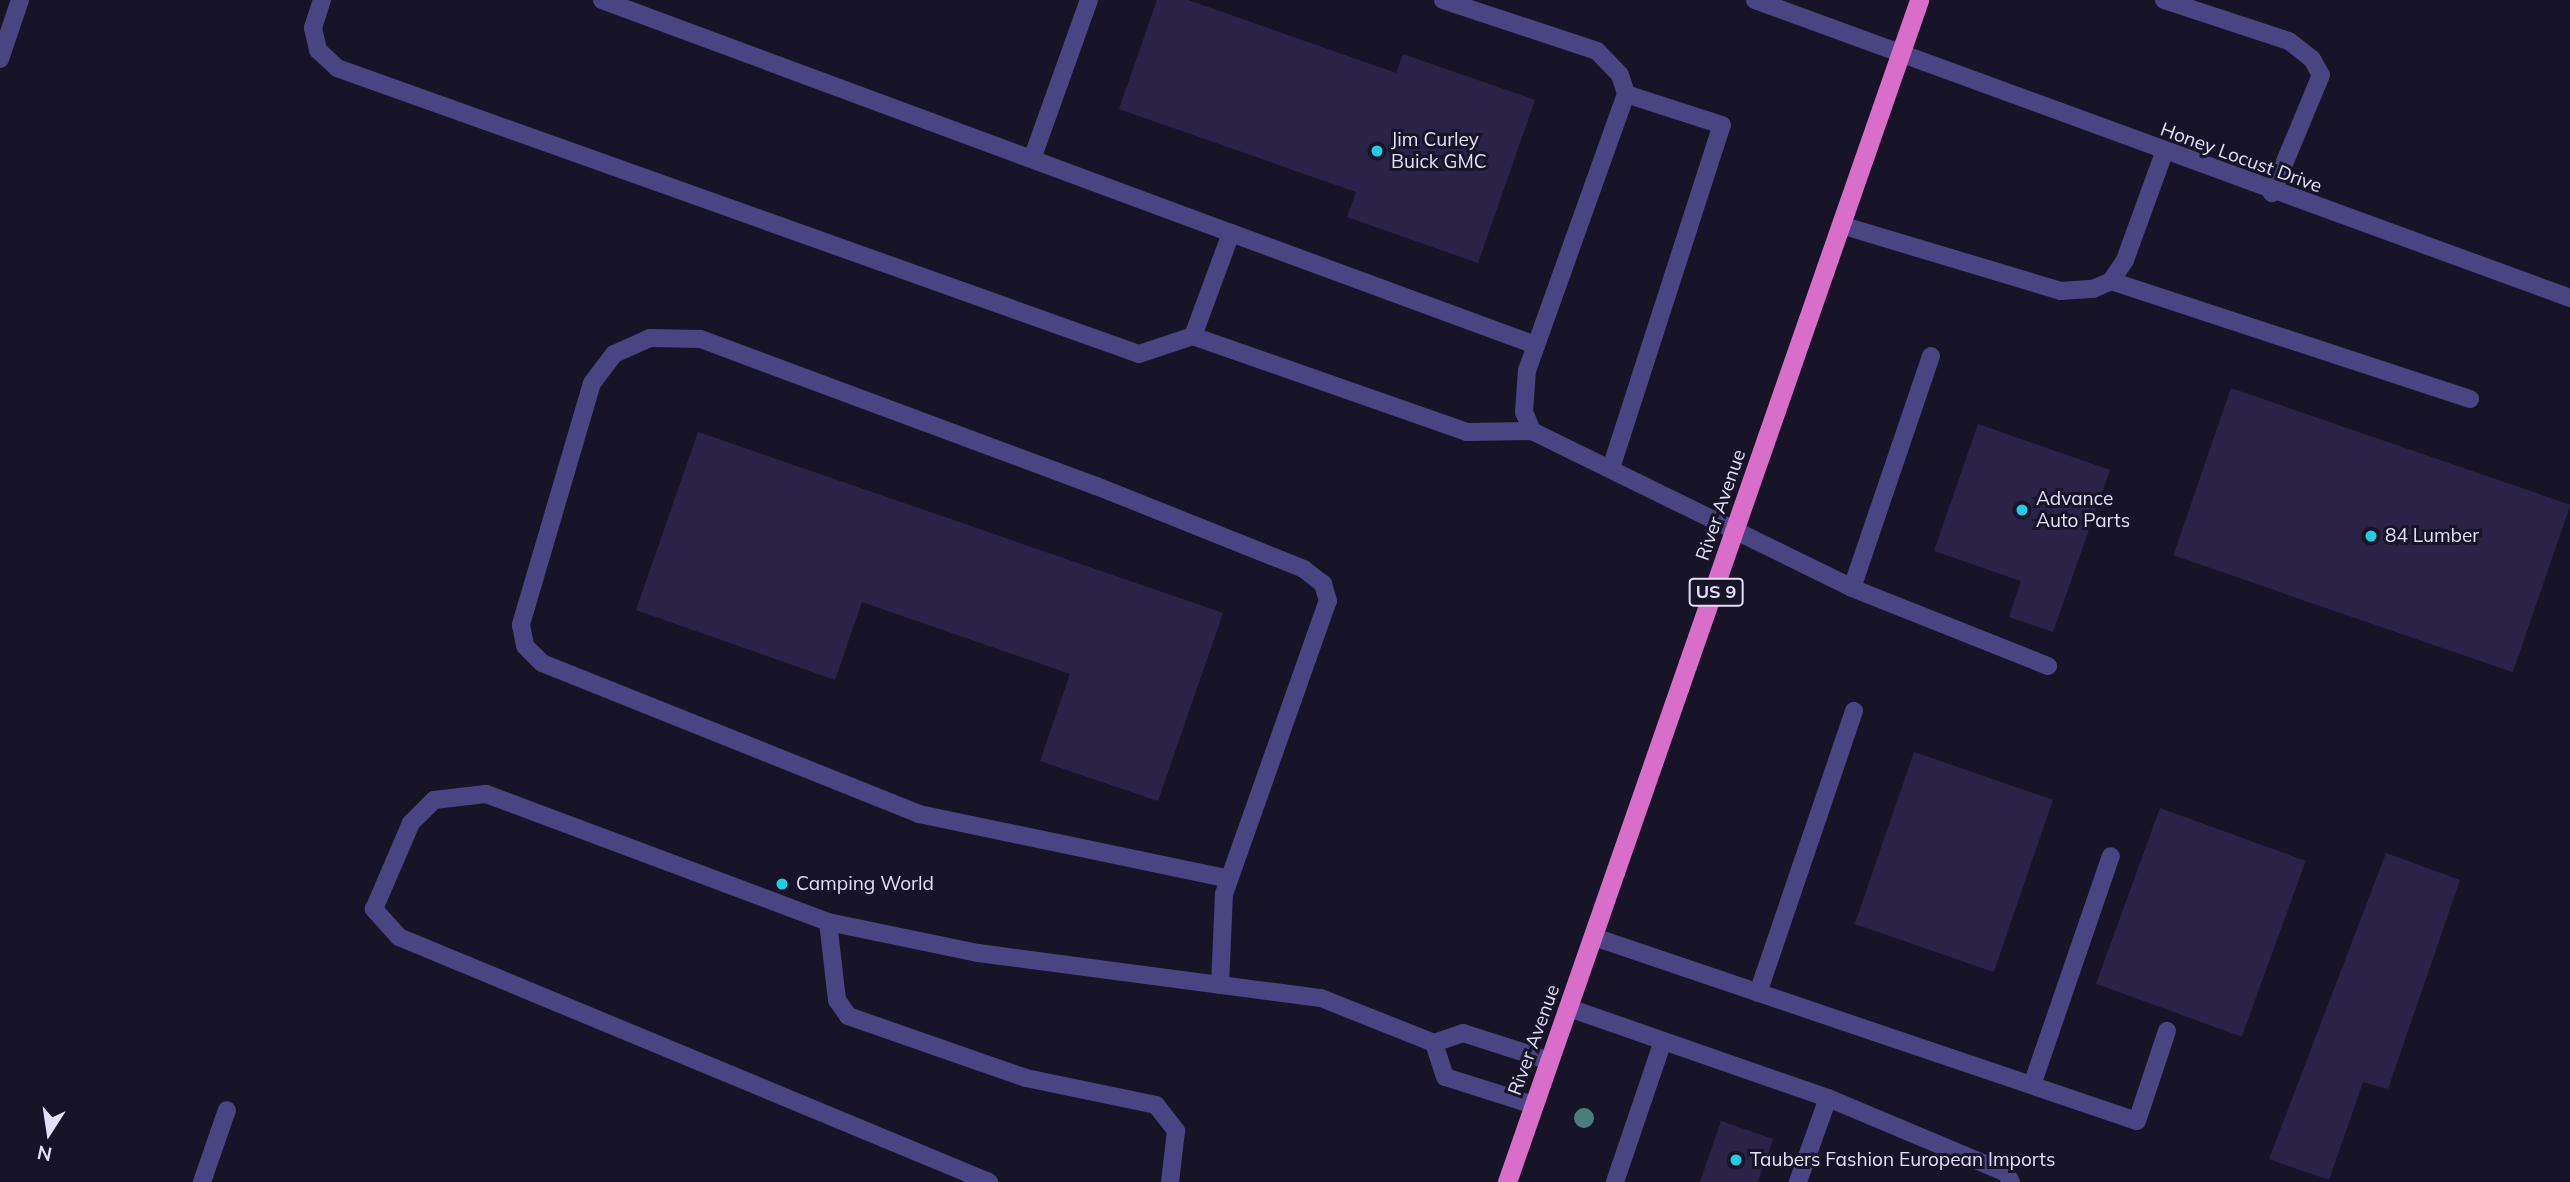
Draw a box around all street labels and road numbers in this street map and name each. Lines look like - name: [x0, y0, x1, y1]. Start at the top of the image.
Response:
- street label: Honey Locust Drive: [2157, 118, 2325, 198]
- street label: River Avenue: [1691, 446, 1751, 564]
- road number: US 9: [1688, 578, 1744, 606]
- street label: River Avenue: [1503, 982, 1565, 1098]

